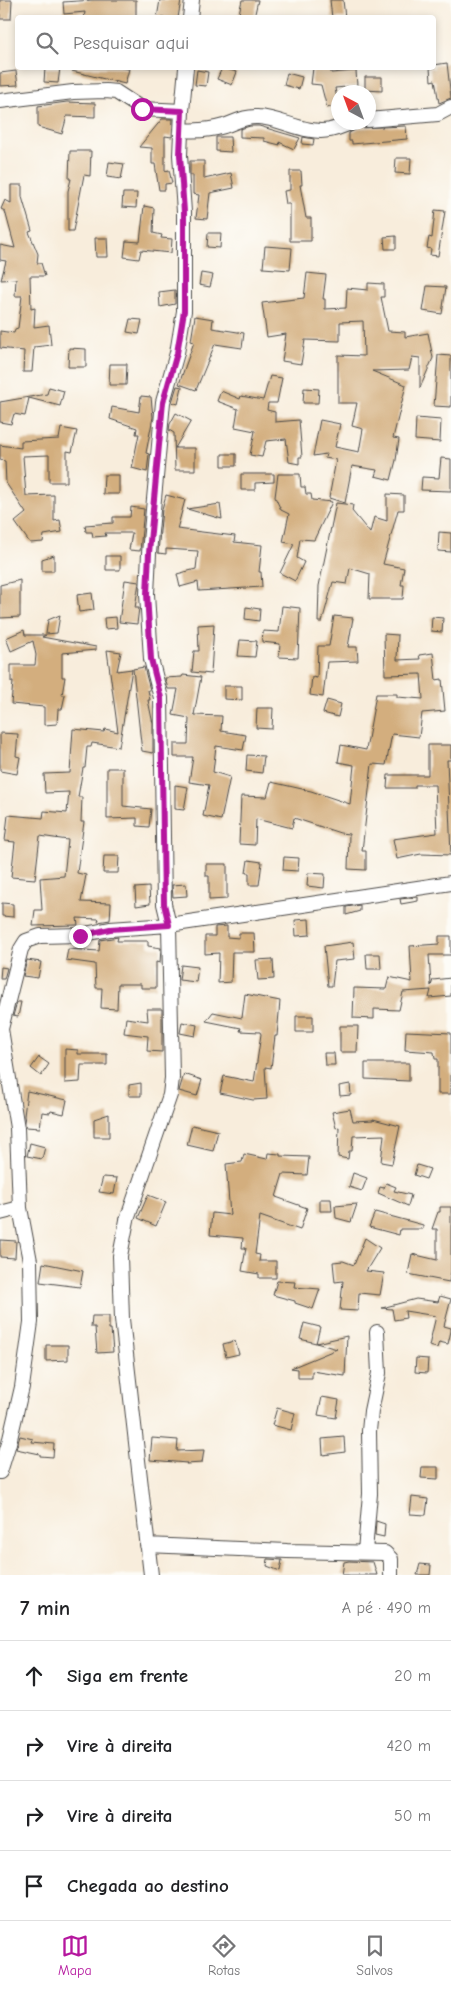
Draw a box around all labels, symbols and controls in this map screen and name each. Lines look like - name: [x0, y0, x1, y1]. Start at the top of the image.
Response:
- search box: [15, 15, 436, 70]
- icon: search: [33, 29, 61, 57]
- text: Pesquisar aqui: [73, 32, 189, 54]
- north arrow: [331, 85, 376, 130]
- route start: [131, 98, 154, 121]
- route end: [69, 925, 92, 948]
- text: 7 min: [20, 1596, 70, 1620]
- text: A pé · 490 m: [342, 1599, 431, 1617]
- icon: ahead: [20, 1662, 48, 1690]
- text: Siga em frente: [67, 1665, 188, 1687]
- text: 20 m: [394, 1667, 431, 1685]
- icon: right: [20, 1732, 48, 1760]
- text: Vire à direita: [67, 1735, 172, 1757]
- text: 420 m: [387, 1737, 431, 1755]
- icon: right: [20, 1802, 48, 1830]
- text: Vire à direita: [67, 1805, 172, 1827]
- text: 50 m: [394, 1807, 431, 1825]
- icon: arrive: [20, 1872, 48, 1900]
- text: Chegada ao destino: [67, 1875, 229, 1897]
- tab: Mapa: [58, 1932, 92, 1979]
- tab: Rotas: [208, 1932, 240, 1979]
- tab: Salvos: [356, 1932, 393, 1979]

